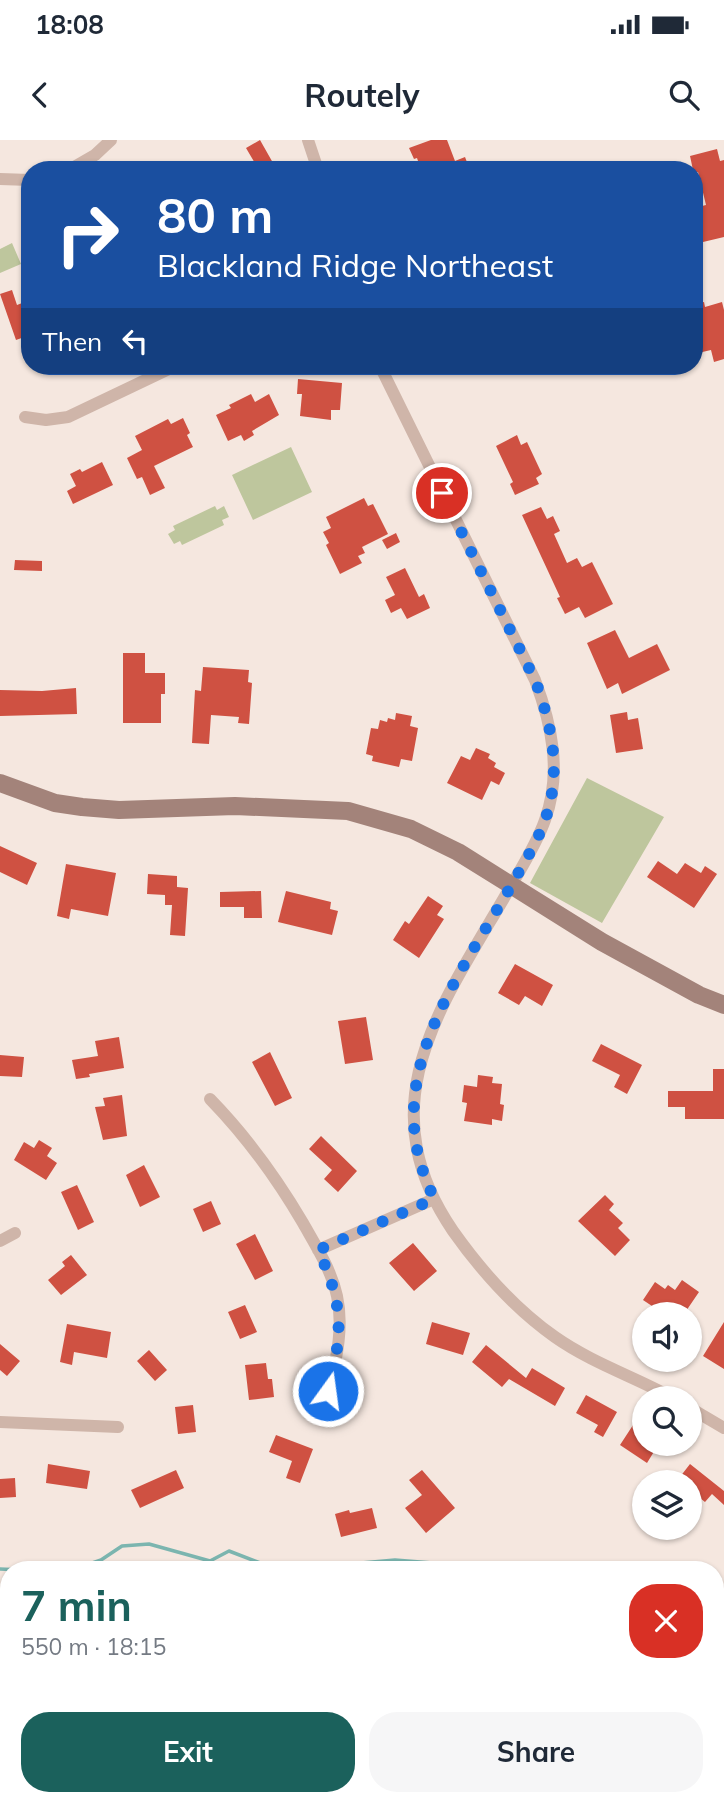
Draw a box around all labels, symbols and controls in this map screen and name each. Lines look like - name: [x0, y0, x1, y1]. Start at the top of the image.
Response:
- text: 18:08: [35, 8, 104, 41]
- text: Routely: [304, 75, 420, 115]
- icon: back: [21, 76, 59, 114]
- icon: search: [665, 76, 703, 114]
- text: 80 m: [157, 184, 273, 245]
- icon: right: [42, 189, 133, 280]
- text: Blackland Ridge Northeast: [157, 245, 553, 285]
- icon: left: [116, 322, 154, 360]
- text: Then: [42, 325, 102, 358]
- pin: [412, 463, 472, 523]
- icon: arrive: [423, 474, 461, 512]
- map controls: [632, 1302, 702, 1540]
- button: sound: [632, 1302, 702, 1372]
- position arrow: [291, 1354, 365, 1428]
- button: search: [632, 1386, 702, 1456]
- button: layers: [632, 1470, 702, 1540]
- text: 7 min: [21, 1579, 132, 1632]
- button: close: [629, 1584, 703, 1658]
- text: 550 m · 18:15: [21, 1632, 166, 1661]
- button: Exit: [21, 1712, 355, 1792]
- button: Share: [369, 1712, 703, 1792]

